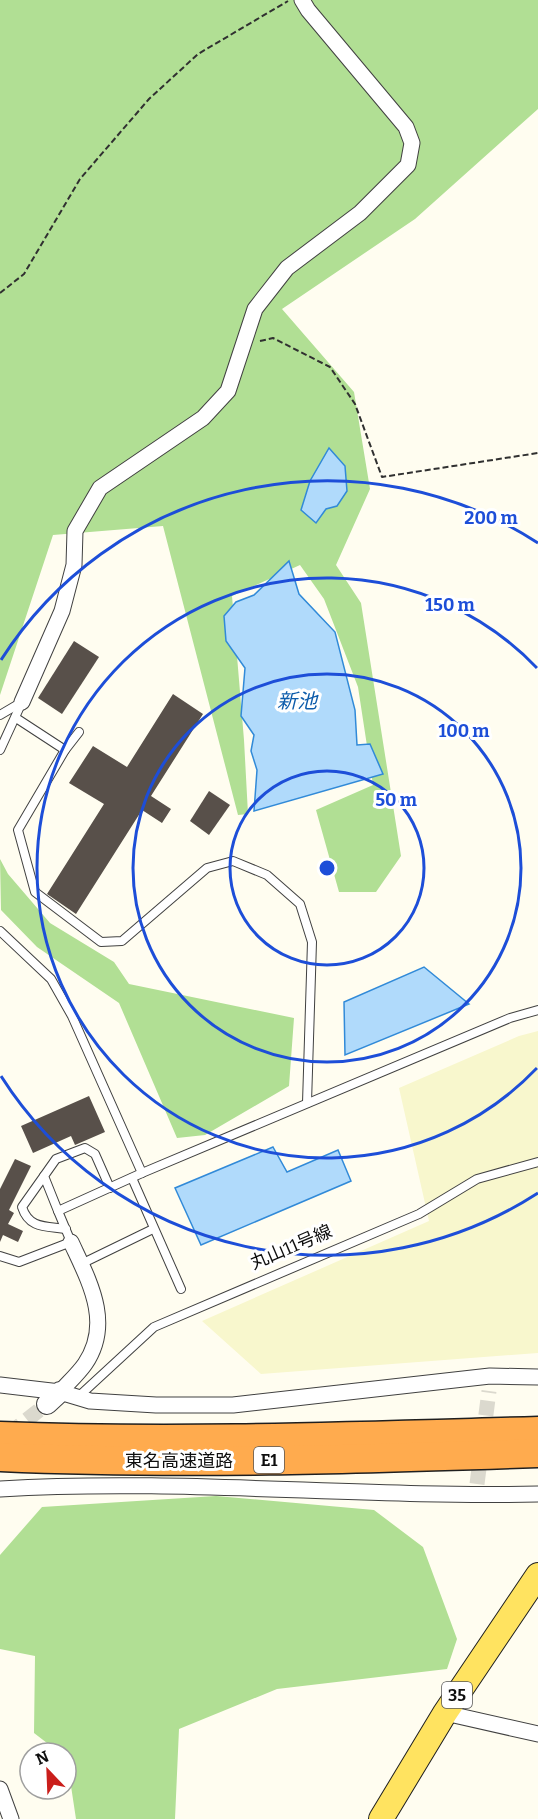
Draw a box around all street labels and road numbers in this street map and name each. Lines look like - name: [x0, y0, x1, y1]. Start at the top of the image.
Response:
- street label: 丸山11号線: [247, 1220, 335, 1274]
- road number: E1: [254, 1447, 284, 1473]
- street label: 東名高速道路: [125, 1450, 233, 1472]
- road number: 35: [442, 1682, 472, 1708]

